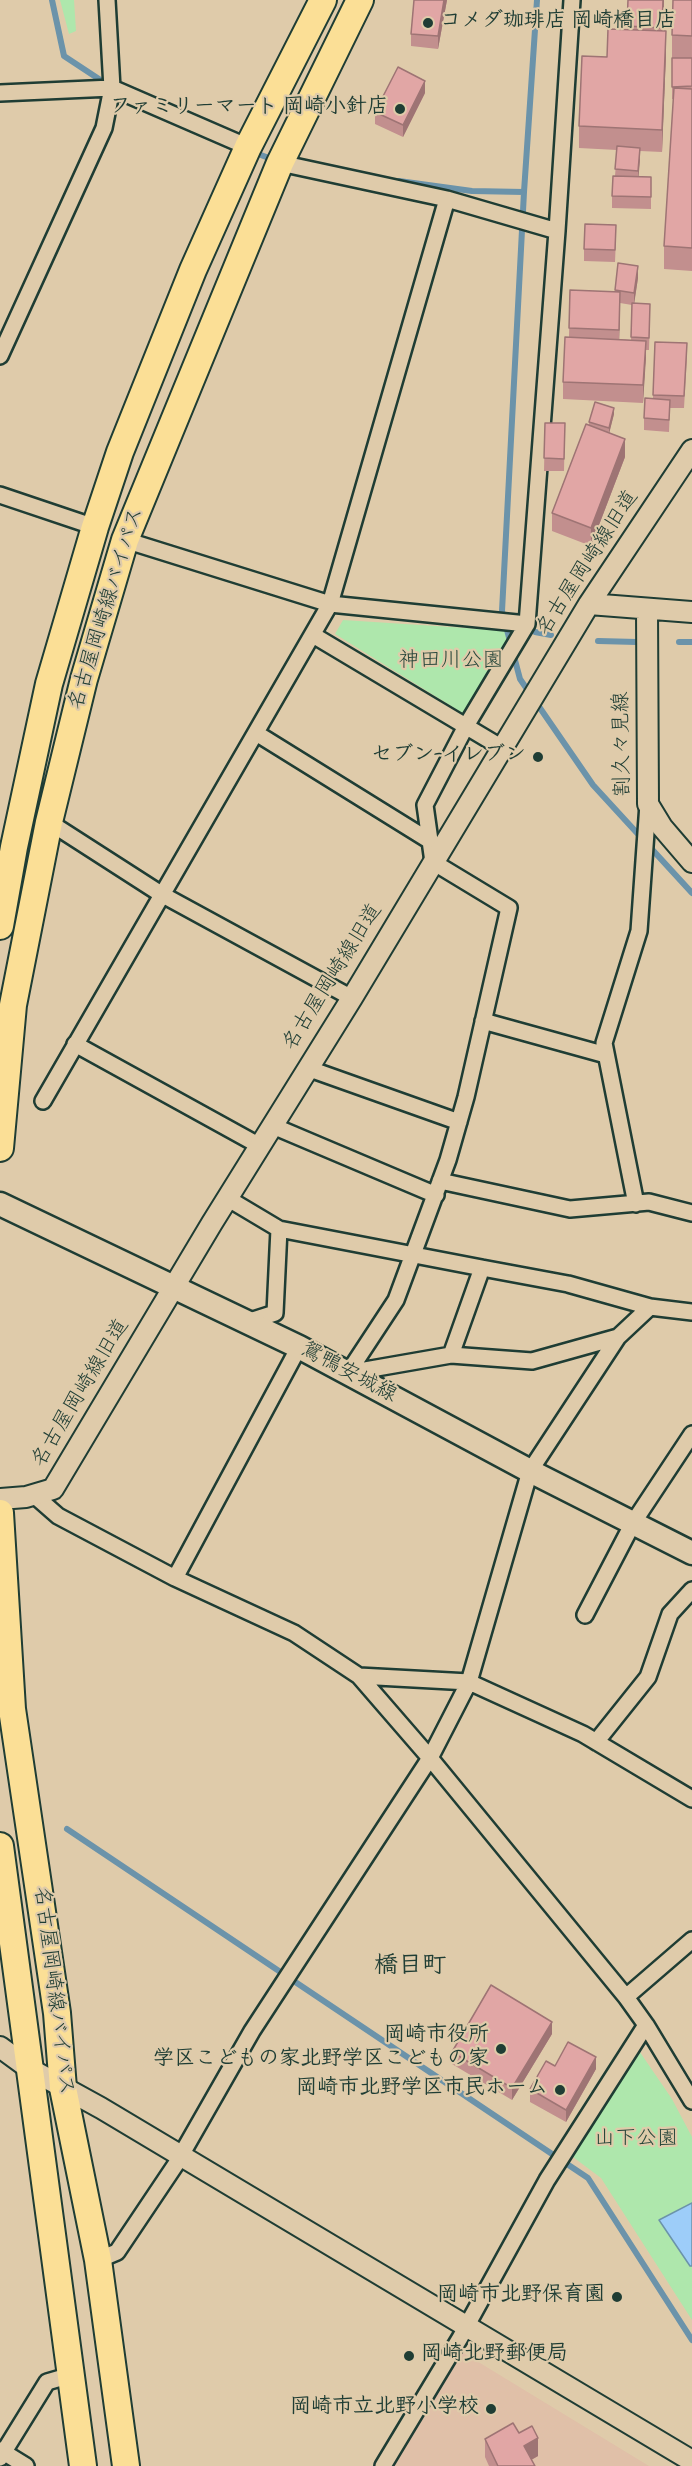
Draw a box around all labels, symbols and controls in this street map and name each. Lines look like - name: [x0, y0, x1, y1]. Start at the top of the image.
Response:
- place label: コメダ珈琲店 岡崎橋目店: [440, 10, 676, 36]
- marker: コメダ珈琲店 岡崎橋目店: [421, 16, 435, 30]
- place label: ファミリーマート 岡崎小針店: [110, 96, 388, 122]
- marker: ファミリーマート 岡崎小針店: [393, 102, 407, 116]
- street label: 名古屋岡崎線旧道: [533, 487, 645, 641]
- street label: 名古屋岡崎線バイパス: [65, 505, 151, 713]
- park label: 神田川公園: [399, 650, 503, 676]
- street label: 割久々見線: [610, 691, 638, 797]
- place label: セブン-イレブン: [371, 744, 526, 770]
- marker: セブン-イレブン: [531, 750, 545, 764]
- street label: 名古屋岡崎線旧道: [279, 900, 389, 1056]
- street label: 名古屋岡崎線旧道: [28, 1316, 136, 1472]
- street label: 鴛鴨安城線: [296, 1338, 400, 1410]
- street label: 名古屋岡崎線バイパス: [27, 1885, 77, 2097]
- district label: 橋目町: [374, 1954, 446, 1982]
- place label: 岡崎市役所 学区こどもの家北野学区こどもの家: [153, 2024, 489, 2074]
- marker: 岡崎市役所 学区こどもの家北野学区こどもの家: [494, 2042, 508, 2056]
- place label: 岡崎市北野学区市民ホーム: [296, 2077, 548, 2103]
- marker: 岡崎市北野学区市民ホーム: [553, 2083, 567, 2097]
- park label: 山下公園: [594, 2128, 678, 2154]
- place label: 岡崎市北野保育園: [437, 2284, 605, 2310]
- marker: 岡崎市北野保育園: [610, 2290, 624, 2304]
- place label: 岡崎北野郵便局: [421, 2343, 568, 2369]
- marker: 岡崎北野郵便局: [402, 2349, 416, 2363]
- place label: 岡崎市立北野小学校: [290, 2396, 479, 2422]
- marker: 岡崎市立北野小学校: [484, 2402, 498, 2416]

